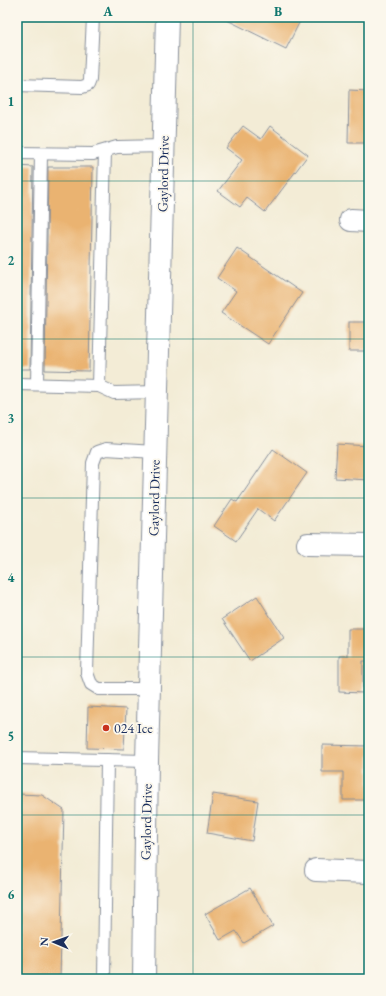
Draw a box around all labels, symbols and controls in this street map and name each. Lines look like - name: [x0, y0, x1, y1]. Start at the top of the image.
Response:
- text: A: [102, 3, 113, 20]
- text: B: [274, 3, 282, 20]
- text: 1: [8, 93, 15, 110]
- street label: Gaylord Drive: [153, 135, 173, 212]
- text: 2: [8, 252, 15, 269]
- text: 3: [8, 410, 15, 427]
- street label: Gaylord Drive: [144, 459, 164, 536]
- text: 4: [8, 569, 15, 586]
- place label: 024 Ice: [114, 719, 153, 737]
- marker: 024 Ice: [101, 723, 111, 733]
- text: 5: [8, 728, 14, 745]
- street label: Gaylord Drive: [136, 783, 156, 860]
- text: 6: [8, 886, 15, 903]
- north arrow: [34, 922, 74, 962]
- text: N: [37, 937, 51, 946]

